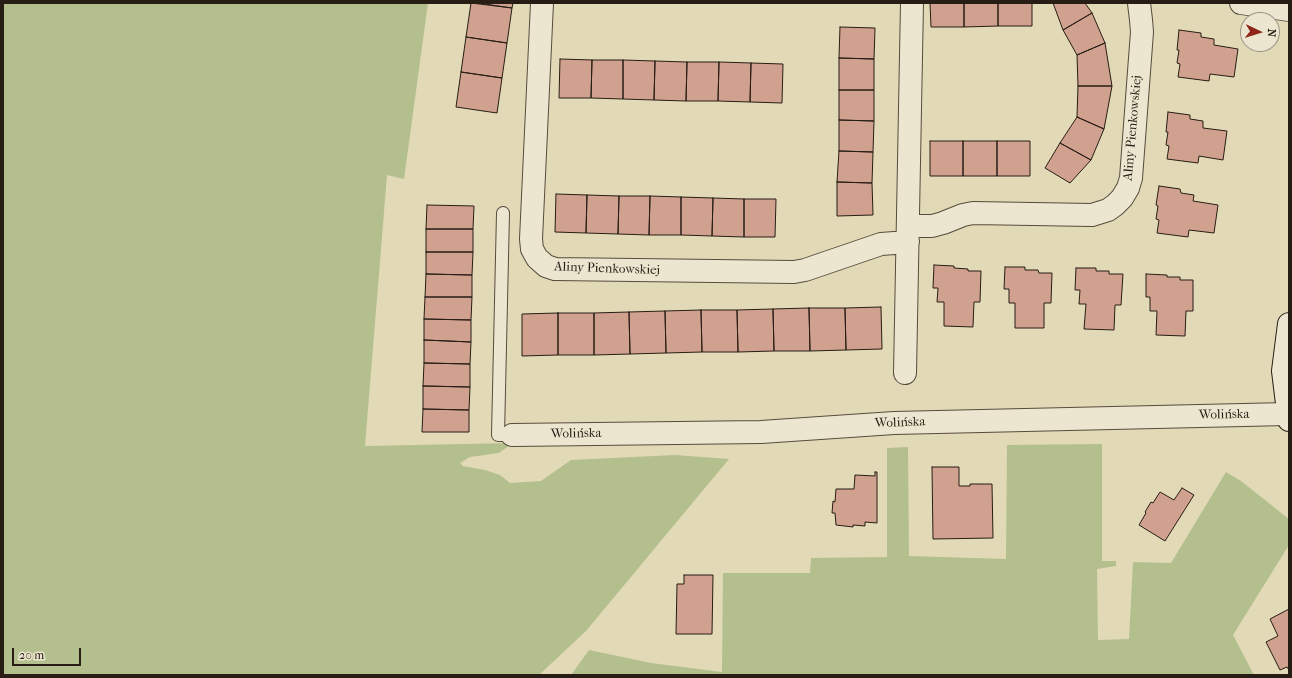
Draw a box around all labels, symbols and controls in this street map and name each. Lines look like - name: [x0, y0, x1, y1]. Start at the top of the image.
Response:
- north arrow: [1240, 12, 1280, 52]
- text: N: [1265, 28, 1278, 37]
- street label: Aliny Pienkowskiej: [1121, 75, 1145, 181]
- street label: Aliny Pienkowskiej: [554, 259, 660, 279]
- street label: Wolińska: [1198, 407, 1250, 423]
- street label: Wolińska: [874, 414, 926, 432]
- street label: Wolińska: [550, 426, 602, 442]
- scale bar: [14, 640, 83, 666]
- text: 20 m: [19, 648, 44, 662]

